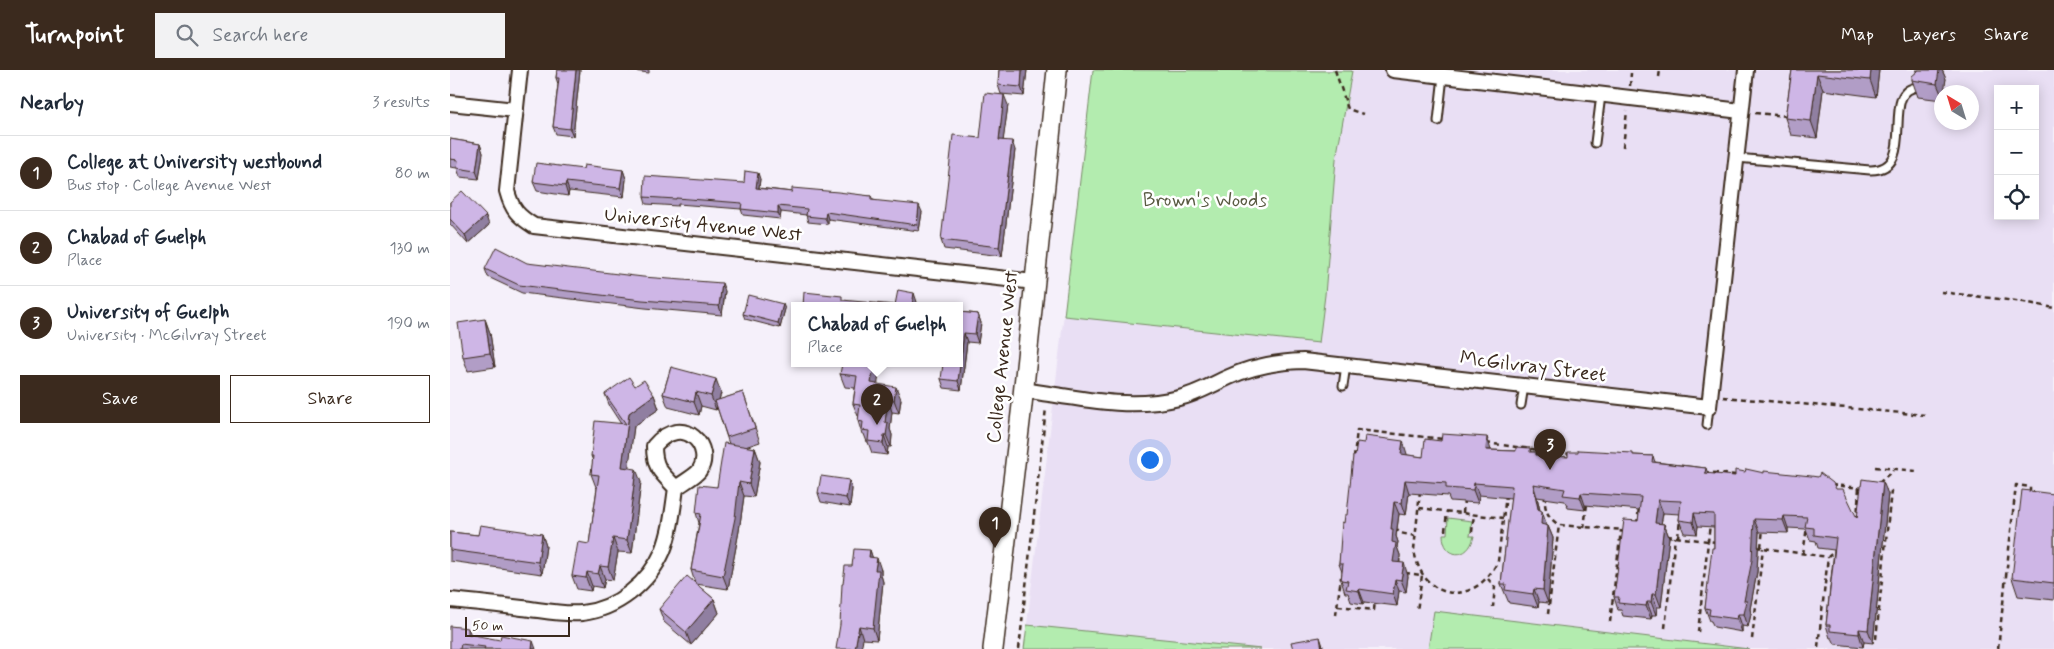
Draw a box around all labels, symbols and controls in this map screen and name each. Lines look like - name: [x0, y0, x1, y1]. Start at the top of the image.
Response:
- search box: [155, 13, 505, 58]
- text: Turnpoint: [25, 20, 125, 51]
- icon: search: [173, 21, 201, 49]
- text: Search here: [213, 23, 308, 48]
- text: Map: [1841, 23, 1874, 47]
- text: Layers: [1902, 23, 1956, 47]
- text: Share: [1984, 23, 2029, 47]
- north arrow: [1934, 85, 1979, 130]
- map controls: [1994, 85, 2039, 220]
- button: +: [1994, 85, 2039, 130]
- text: Nearby: [20, 89, 84, 117]
- text: 3 results: [372, 92, 430, 113]
- button: −: [1994, 130, 2039, 175]
- text: College at University westbound: [67, 150, 322, 175]
- text: 1: [32, 163, 40, 184]
- text: 80 m: [395, 163, 430, 184]
- text: Bus stop · College Avenue West: [67, 175, 271, 196]
- button: locate: [1994, 175, 2039, 220]
- park label: Brown's Woods: [1143, 187, 1267, 214]
- street label: University Avenue West: [603, 201, 803, 249]
- text: Chabad of Guelph: [67, 225, 206, 250]
- text: 2: [32, 238, 40, 259]
- text: 130 m: [389, 238, 430, 259]
- text: Place: [67, 250, 102, 271]
- street label: College Avenue West: [980, 269, 1026, 445]
- text: University of Guelph: [67, 300, 230, 325]
- popup: [791, 302, 963, 367]
- text: Chabad of Guelph: [807, 312, 947, 337]
- text: 3: [32, 313, 40, 334]
- text: 190 m: [387, 313, 430, 334]
- text: University · McGilvray Street: [67, 325, 267, 346]
- text: Place: [807, 337, 843, 358]
- street label: McGilvray Street: [1458, 345, 1608, 389]
- button: Save: [20, 375, 220, 423]
- button: Share: [230, 375, 430, 423]
- pin: 2: [861, 384, 893, 425]
- pin: 3: [1534, 429, 1566, 470]
- your location: [1137, 447, 1163, 473]
- pin: 1: [979, 507, 1011, 548]
- scale bar: [465, 614, 570, 637]
- text: 50 m: [472, 617, 503, 635]

